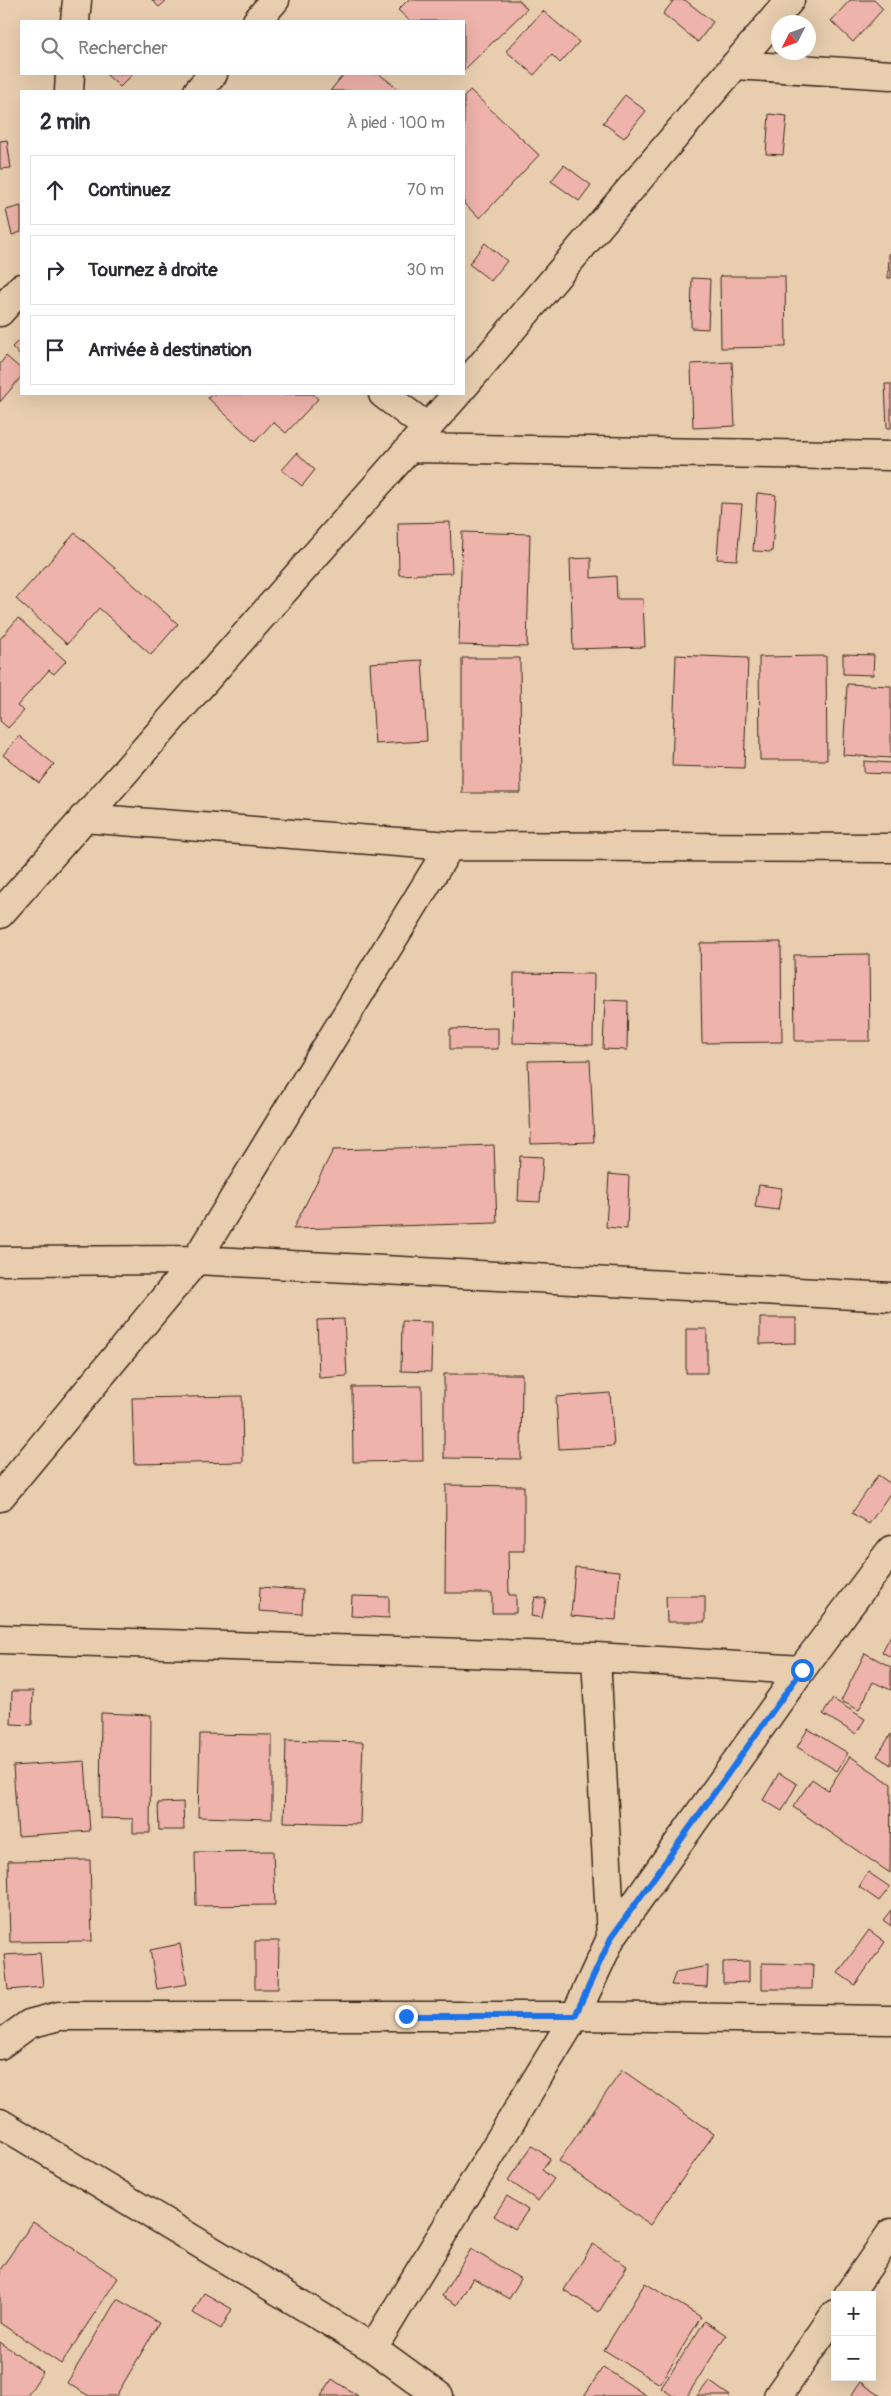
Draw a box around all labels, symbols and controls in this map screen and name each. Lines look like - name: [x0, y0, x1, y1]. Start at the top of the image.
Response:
- north arrow: [771, 15, 816, 60]
- search box: [20, 20, 465, 75]
- icon: search: [38, 34, 66, 62]
- text: Rechercher: [78, 36, 168, 60]
- text: 2 min: [40, 109, 90, 136]
- text: À pied · 100 m: [347, 113, 445, 133]
- icon: ahead: [41, 176, 69, 204]
- text: Continuez: [88, 178, 171, 202]
- text: 70 m: [407, 180, 444, 200]
- icon: right: [41, 256, 69, 284]
- text: Tournez à droite: [88, 258, 218, 282]
- text: 30 m: [406, 260, 444, 280]
- icon: arrive: [41, 336, 69, 364]
- text: Arrivée à destination: [88, 338, 252, 362]
- route start: [791, 1659, 814, 1682]
- route end: [395, 2005, 418, 2028]
- map controls: [831, 2291, 876, 2381]
- button: +: [831, 2291, 876, 2336]
- button: −: [831, 2336, 876, 2381]

